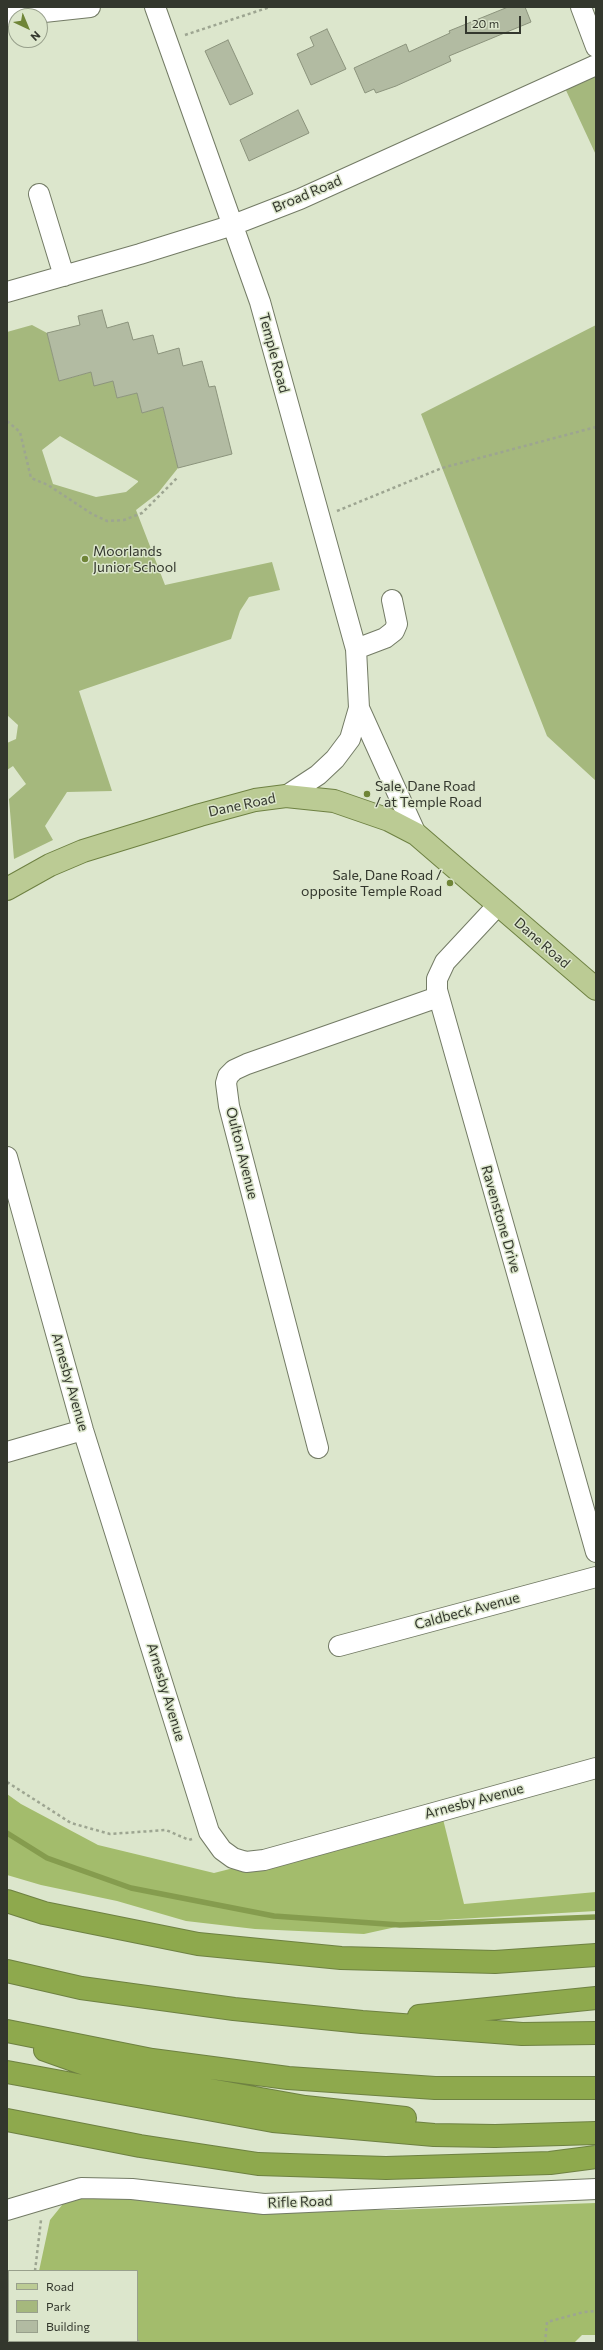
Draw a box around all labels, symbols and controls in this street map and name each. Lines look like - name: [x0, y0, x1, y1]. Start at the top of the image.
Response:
- north arrow: [8, 8, 48, 48]
- scale bar: [467, 8, 523, 34]
- text: 20 m: [472, 16, 499, 30]
- text: N: [29, 29, 43, 44]
- street label: Broad Road: [270, 172, 344, 216]
- street label: Temple Road: [255, 311, 293, 395]
- place label: Moorlands Junior School: [93, 543, 177, 576]
- marker: Moorlands Junior School: [80, 554, 90, 564]
- place label: Sale, Dane Road / at Temple Road: [375, 778, 482, 810]
- marker: Sale, Dane Road / at Temple Road: [362, 789, 372, 799]
- street label: Dane Road: [207, 790, 277, 820]
- place label: Sale, Dane Road / opposite Temple Road: [301, 867, 442, 900]
- marker: Sale, Dane Road / opposite Temple Road: [445, 878, 455, 888]
- street label: Dane Road: [511, 914, 573, 972]
- street label: Oulton Avenue: [222, 1105, 262, 1201]
- street label: Ravenstone Drive: [478, 1163, 524, 1275]
- street label: Arnesby Avenue: [48, 1331, 92, 1433]
- street label: Caldbeck Avenue: [413, 1589, 521, 1633]
- street label: Arnesby Avenue: [143, 1641, 189, 1743]
- street label: Arnesby Avenue: [423, 1780, 525, 1822]
- street label: Rifle Road: [267, 2192, 333, 2212]
- legend: [8, 2270, 138, 2342]
- text: Road: [46, 2279, 74, 2293]
- text: Park: [46, 2299, 71, 2313]
- text: Building: [46, 2319, 90, 2333]

